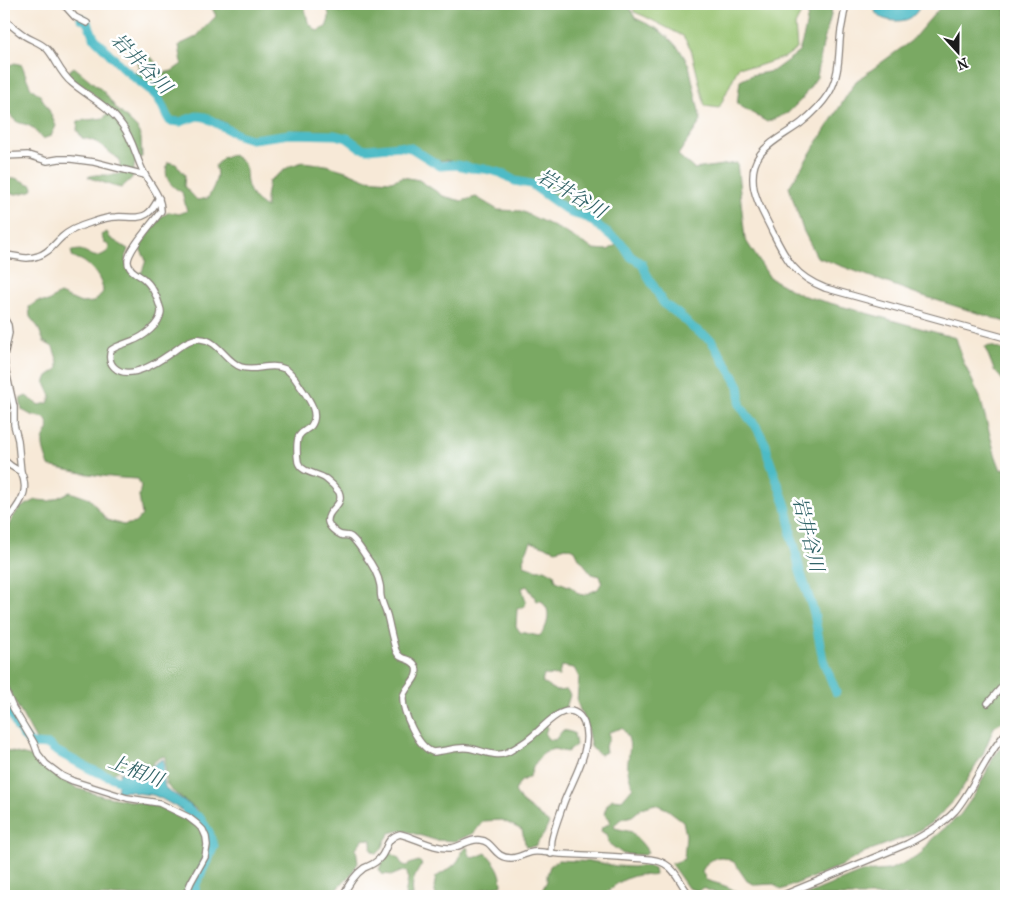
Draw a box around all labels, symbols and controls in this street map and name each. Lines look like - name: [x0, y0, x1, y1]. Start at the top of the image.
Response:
- north arrow: [932, 28, 982, 78]
- water label: 岩井谷川: [107, 29, 177, 100]
- text: N: [954, 54, 970, 74]
- water label: 岩井谷川: [533, 165, 611, 224]
- water label: 岩井谷川: [788, 495, 828, 576]
- water label: 上相川: [105, 750, 168, 792]

